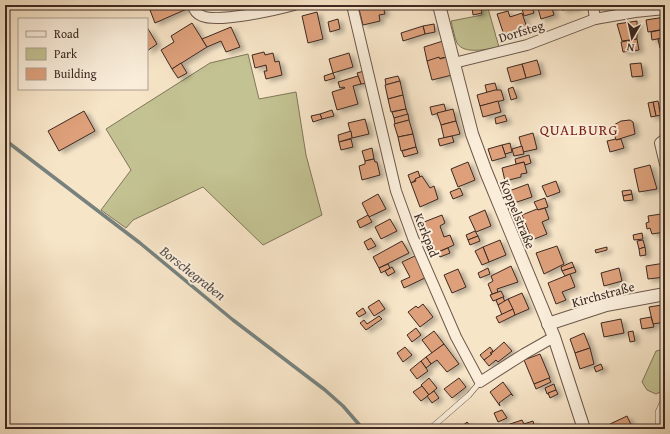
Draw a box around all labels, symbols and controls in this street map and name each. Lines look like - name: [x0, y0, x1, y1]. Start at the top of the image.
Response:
- street label: Dorfsteg: [496, 15, 547, 47]
- legend: [18, 18, 148, 90]
- north arrow: [612, 18, 652, 58]
- text: Road: [54, 25, 80, 42]
- text: N: [625, 39, 635, 56]
- text: Park: [54, 45, 78, 62]
- text: Building: [54, 65, 97, 82]
- district label: QUALBURG: [540, 119, 618, 140]
- street label: Koppelstraße: [495, 177, 540, 252]
- street label: Kerkpad: [409, 210, 444, 260]
- water label: Borschegraben: [155, 240, 230, 305]
- street label: Kirchstraße: [570, 277, 637, 312]

